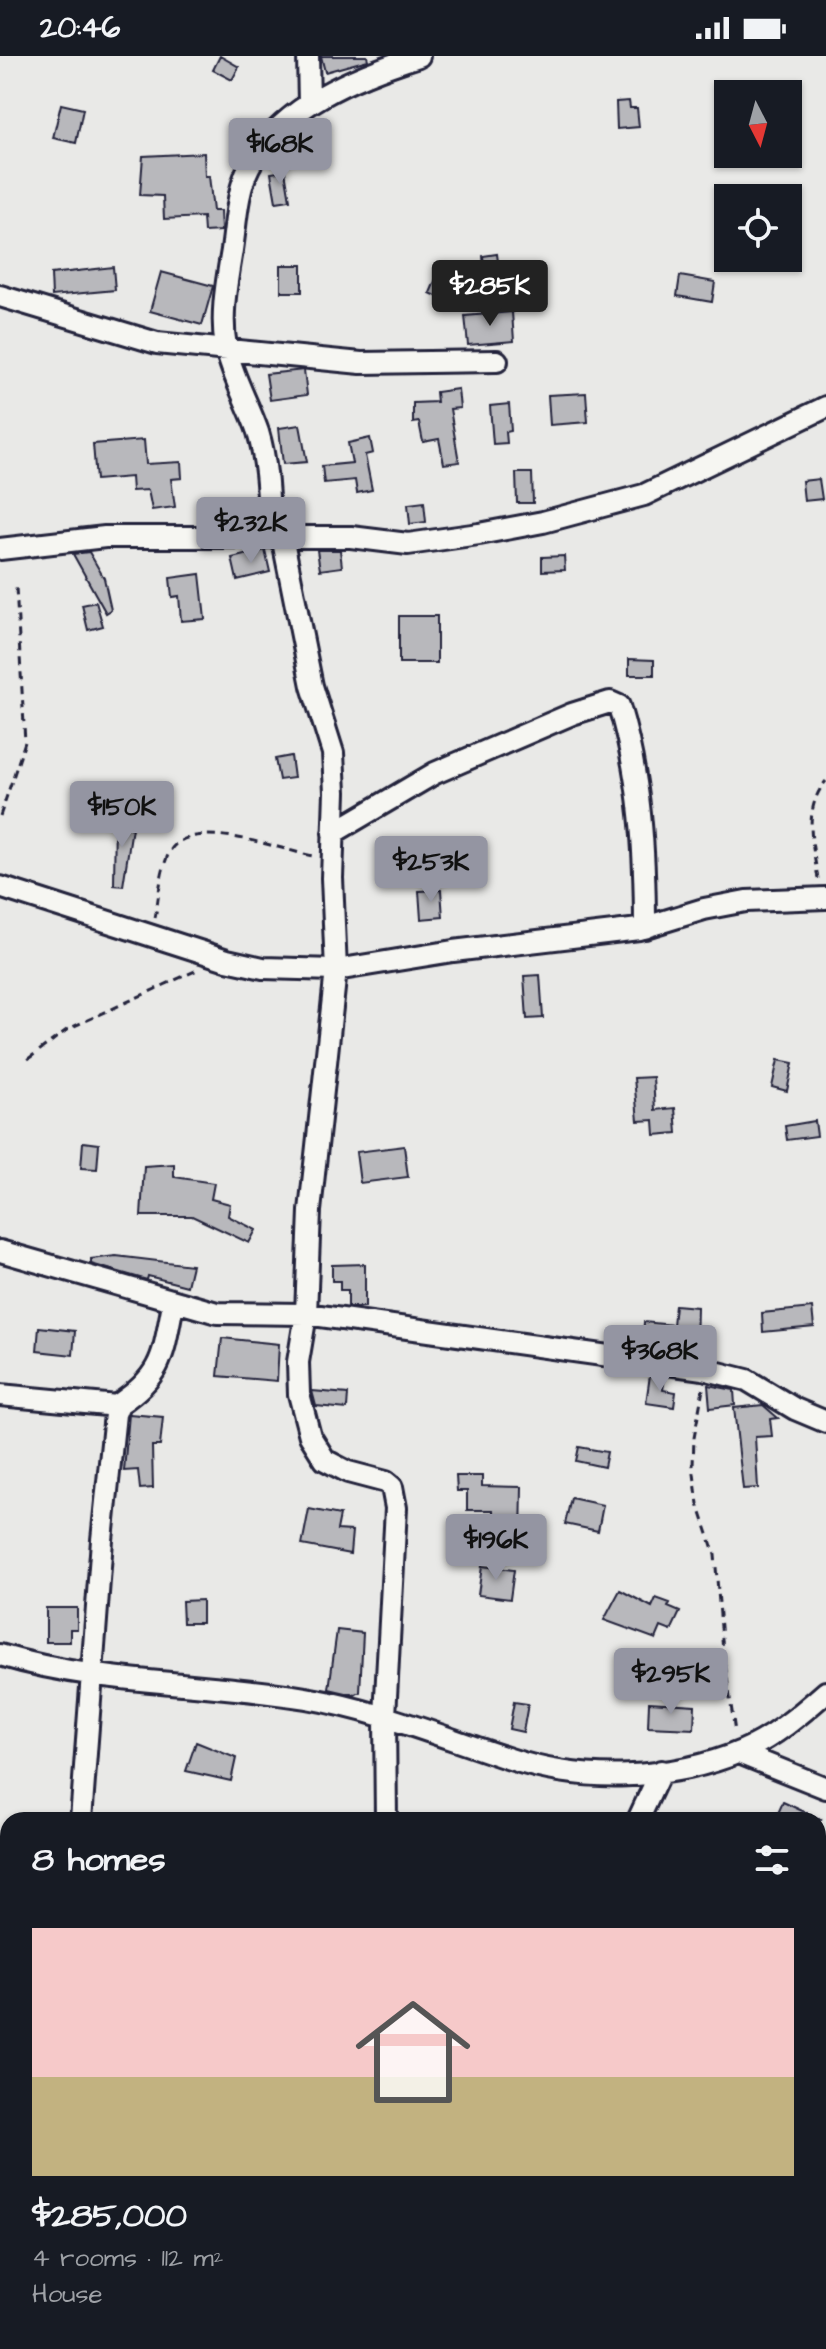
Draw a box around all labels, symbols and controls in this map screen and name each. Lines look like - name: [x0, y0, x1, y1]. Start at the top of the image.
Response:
- text: 20:46: [40, 7, 120, 49]
- north arrow: [714, 80, 802, 168]
- map controls: [714, 80, 802, 272]
- pin: $168K: [224, 118, 336, 186]
- text: $168K: [247, 126, 313, 162]
- button: locate: [714, 184, 802, 272]
- pin: $285K: [434, 260, 546, 328]
- text: $285K: [450, 268, 530, 304]
- pin: $232K: [195, 497, 307, 565]
- text: $232K: [214, 505, 288, 541]
- pin: $150K: [66, 781, 178, 849]
- text: $150K: [88, 789, 156, 825]
- pin: $253K: [375, 836, 487, 904]
- text: $253K: [393, 844, 469, 880]
- pin: $368K: [604, 1325, 716, 1393]
- text: $368K: [622, 1333, 698, 1369]
- pin: $196K: [440, 1514, 552, 1582]
- text: $196K: [464, 1522, 528, 1558]
- pin: $295K: [615, 1648, 727, 1716]
- text: $295K: [632, 1656, 710, 1692]
- text: 8 homes: [32, 1836, 166, 1884]
- icon: filters: [750, 1838, 794, 1882]
- icon: home: [341, 1980, 485, 2124]
- text: $285,000: [32, 2192, 187, 2240]
- text: 4 rooms · 112 m²: [32, 2240, 223, 2276]
- text: House: [32, 2276, 103, 2312]

